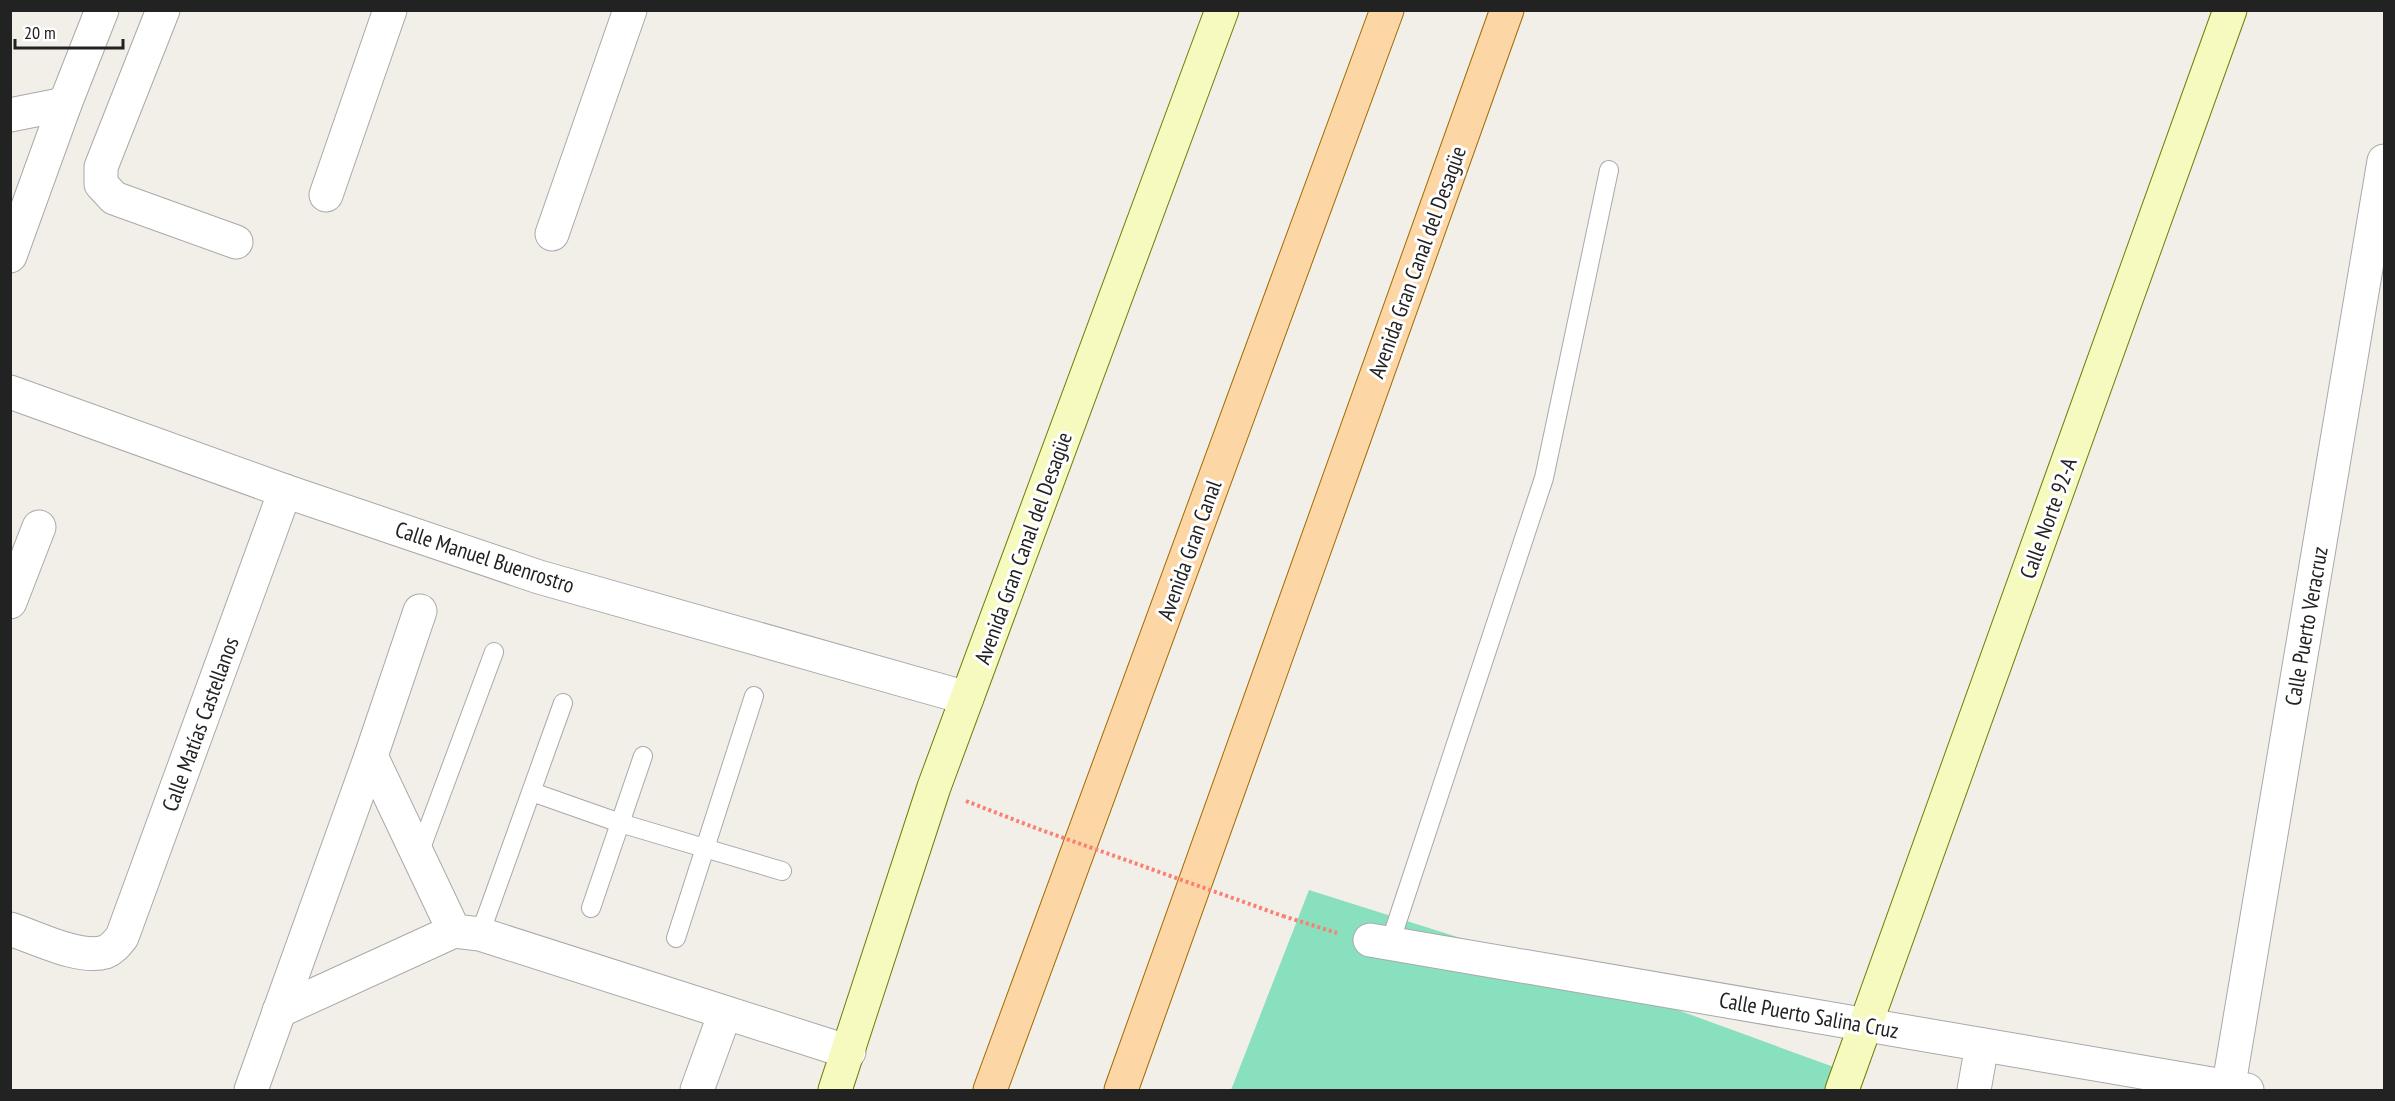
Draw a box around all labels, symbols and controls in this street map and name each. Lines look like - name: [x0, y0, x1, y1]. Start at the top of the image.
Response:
- scale bar: [15, 12, 123, 50]
- text: 20 m: [24, 21, 56, 44]
- street label: Avenida Gran Canal del Desagüe: [1362, 142, 1472, 382]
- street label: Avenida Gran Canal del Desagüe: [968, 428, 1078, 668]
- street label: Calle Norte 92-A: [2013, 453, 2083, 582]
- street label: Avenida Gran Canal: [1151, 475, 1228, 624]
- street label: Calle Manuel Buenrostro: [392, 515, 578, 599]
- street label: Calle Puerto Veracruz: [2278, 544, 2334, 708]
- street label: Calle Matías Castellanos: [155, 633, 245, 815]
- street label: Calle Puerto Salina Cruz: [1717, 985, 1901, 1045]

